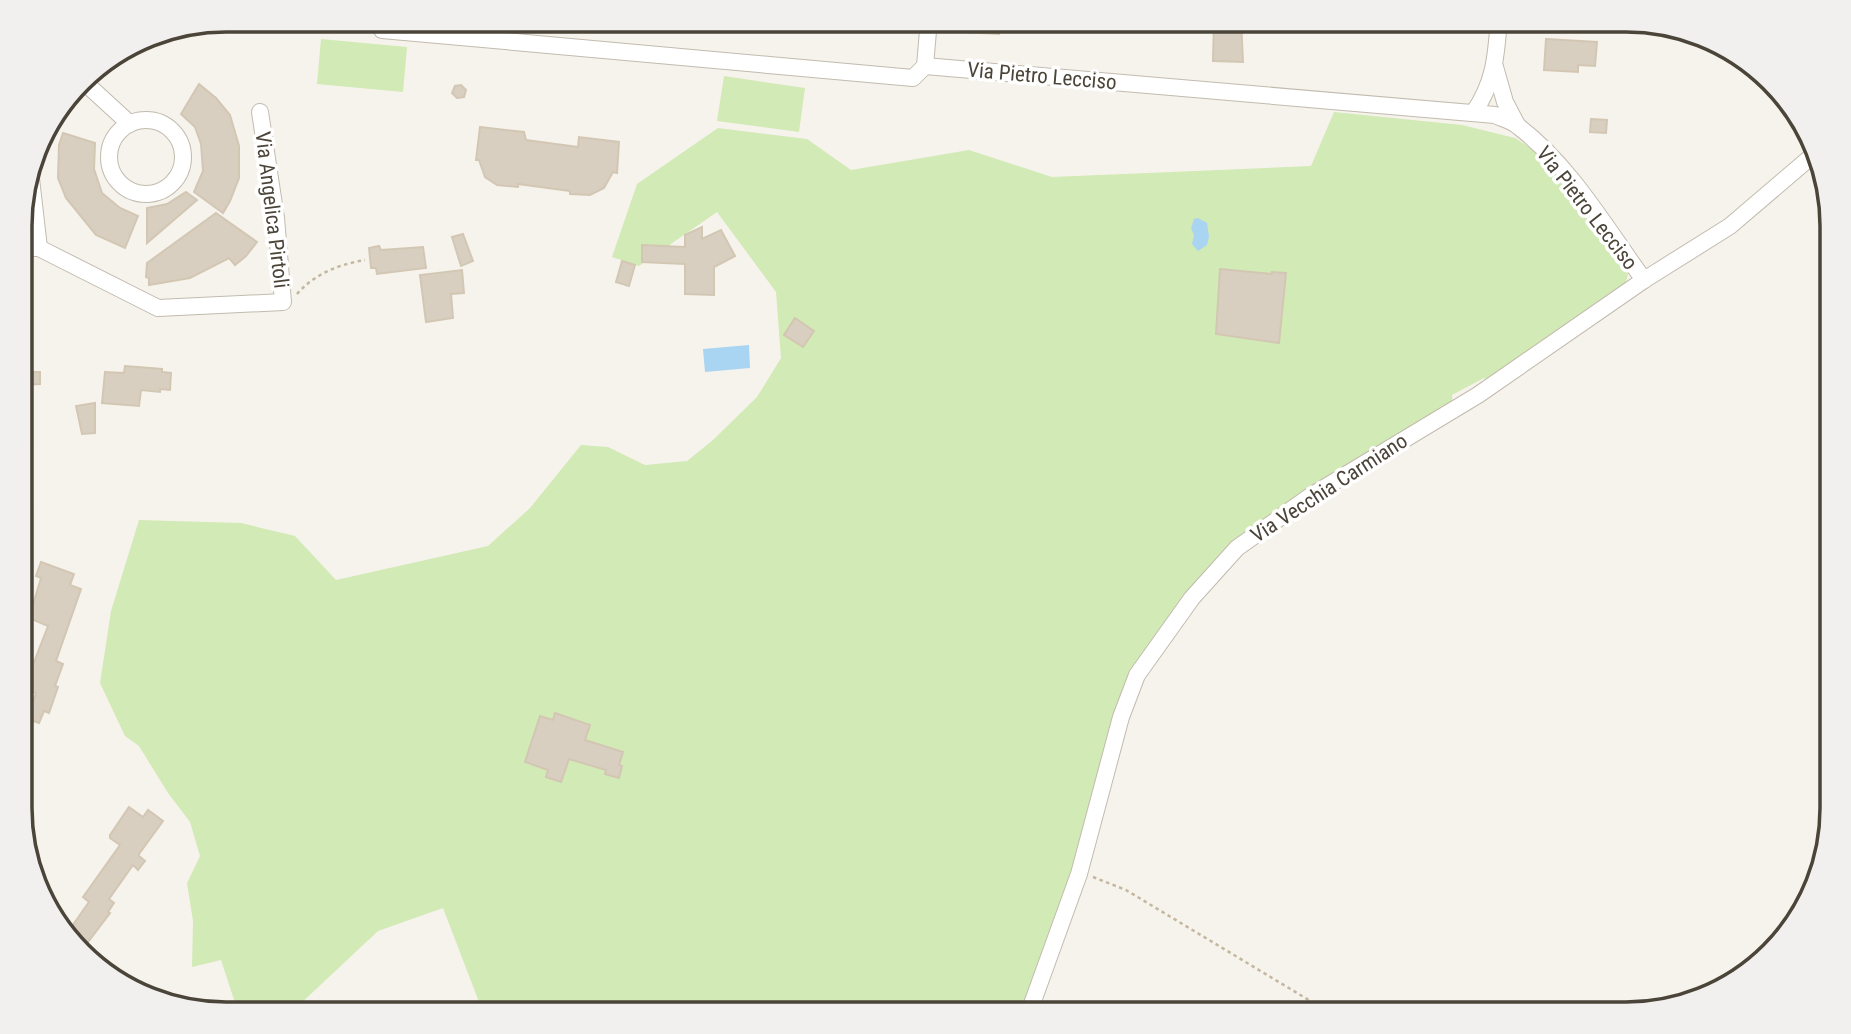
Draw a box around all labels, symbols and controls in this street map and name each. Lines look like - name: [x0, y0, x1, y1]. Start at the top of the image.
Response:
- street label: Via Pietro Lecciso: [966, 58, 1118, 94]
- street label: Via Angelica Pirtoli: [250, 130, 294, 290]
- street label: Via Pietro Lecciso: [1531, 142, 1643, 274]
- street label: Via Vecchia Carmiano: [1246, 428, 1412, 548]

